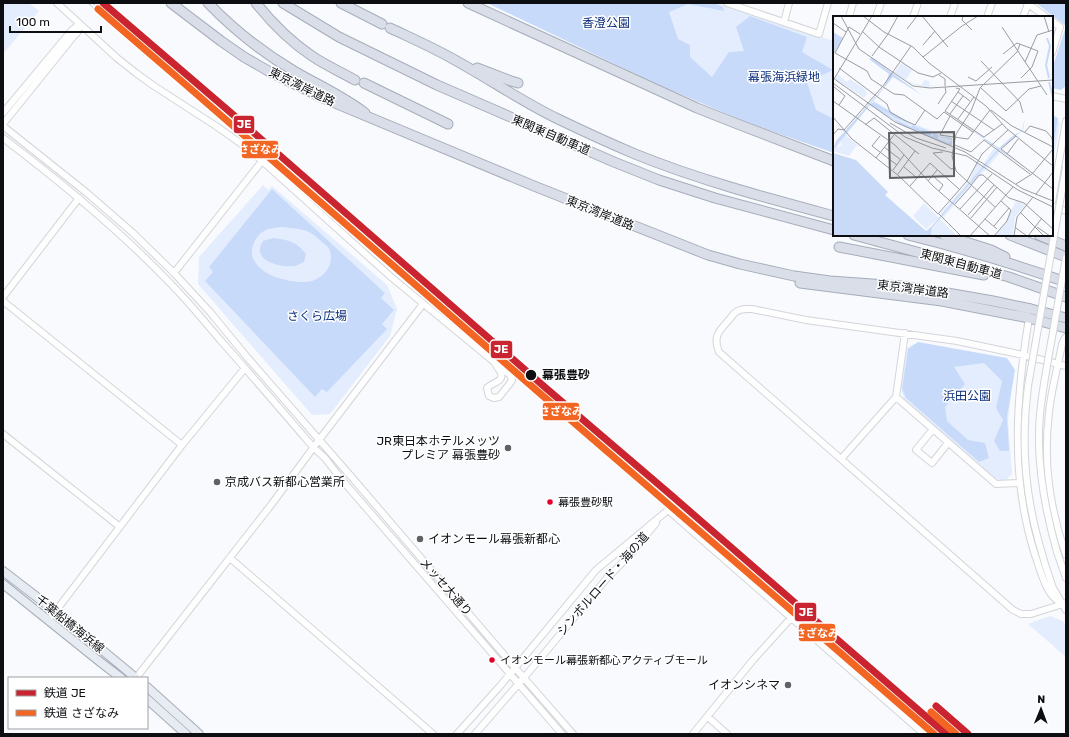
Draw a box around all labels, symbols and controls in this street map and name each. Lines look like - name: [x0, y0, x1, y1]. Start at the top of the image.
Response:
- scale bar: [10, 8, 101, 34]
- text: 100 m: [16, 15, 50, 29]
- park label: 香澄公園: [582, 16, 630, 30]
- inset map: [833, 16, 1053, 236]
- street label: 東京湾岸道路: [267, 65, 337, 109]
- park label: 幕張海浜緑地: [748, 70, 820, 84]
- street label: 東関東自動車道: [510, 112, 592, 158]
- line badge: JE: [233, 115, 255, 134]
- text: JE: [237, 118, 251, 131]
- line badge: さざなみ: [241, 140, 279, 159]
- text: さざなみ: [238, 143, 282, 156]
- street label: 東京湾岸道路: [564, 193, 636, 233]
- street label: 東関東自動車道: [919, 246, 1003, 282]
- street label: 東京湾岸道路: [876, 278, 950, 300]
- park label: さくら広場: [287, 309, 347, 323]
- line badge: JE: [490, 340, 513, 359]
- text: JE: [494, 343, 508, 356]
- marker: 幕張豊砂: [524, 368, 538, 382]
- place label: 幕張豊砂: [542, 368, 590, 382]
- park label: 浜田公園: [943, 389, 991, 403]
- line badge: さざなみ: [542, 402, 580, 421]
- text: さざなみ: [539, 405, 583, 418]
- place label: JR東日本ホテルメッツ プレミア 幕張豊砂: [377, 434, 500, 462]
- marker: JR東日本ホテルメッツ プレミア 幕張豊砂: [503, 443, 513, 453]
- place label: 京成バス新都心営業所: [225, 475, 345, 489]
- marker: 京成バス新都心営業所: [212, 477, 222, 487]
- place label: 幕張豊砂駅: [558, 496, 613, 509]
- marker: 幕張豊砂駅: [545, 497, 555, 507]
- street label: シンボルロード・海の道: [554, 530, 652, 638]
- place label: イオンモール幕張新都心: [428, 532, 560, 546]
- marker: イオンモール幕張新都心: [415, 534, 425, 544]
- street label: メッセ大通り: [417, 555, 475, 619]
- street label: 千葉船橋海浜線: [33, 592, 107, 656]
- line badge: JE: [794, 602, 817, 622]
- text: JE: [799, 606, 813, 619]
- line badge: さざなみ: [798, 623, 836, 642]
- text: さざなみ: [795, 627, 839, 640]
- place label: イオンモール幕張新都心アクティブモール: [500, 654, 708, 667]
- marker: イオンモール幕張新都心アクティブモール: [487, 655, 497, 665]
- legend: [8, 677, 148, 729]
- place label: イオンシネマ: [708, 678, 780, 692]
- marker: イオンシネマ: [783, 680, 793, 690]
- text: 鉄道 JE: [44, 686, 86, 700]
- north arrow: [1021, 689, 1061, 729]
- text: N: [1037, 693, 1045, 706]
- text: 鉄道 さざなみ: [44, 706, 119, 720]

